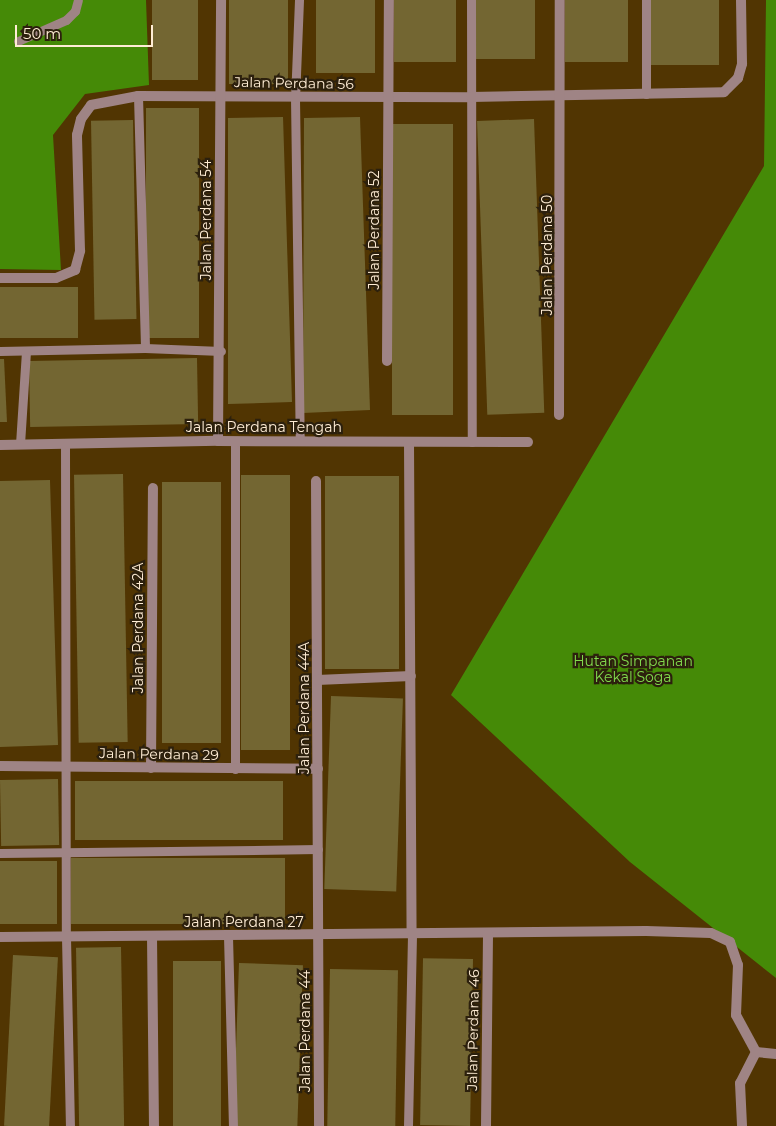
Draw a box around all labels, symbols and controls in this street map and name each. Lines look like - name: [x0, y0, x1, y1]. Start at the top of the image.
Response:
- scale bar: [18, 15, 155, 47]
- text: 50 m: [23, 24, 61, 43]
- street label: Jalan Perdana 56: [234, 74, 354, 92]
- street label: Jalan Perdana 54: [198, 160, 214, 280]
- street label: Jalan Perdana 52: [366, 170, 382, 290]
- street label: Jalan Perdana 50: [539, 195, 555, 315]
- street label: Jalan Perdana Tengah: [186, 419, 342, 435]
- street label: Jalan Perdana 42A: [130, 563, 146, 693]
- street label: Jalan Perdana 44A: [296, 642, 312, 774]
- park label: Hutan Simpanan Kekal Soga: [573, 653, 693, 686]
- street label: Jalan Perdana 29: [99, 745, 219, 763]
- street label: Jalan Perdana 27: [184, 914, 304, 930]
- street label: Jalan Perdana 46: [464, 969, 482, 1091]
- street label: Jalan Perdana 44: [297, 970, 313, 1092]

